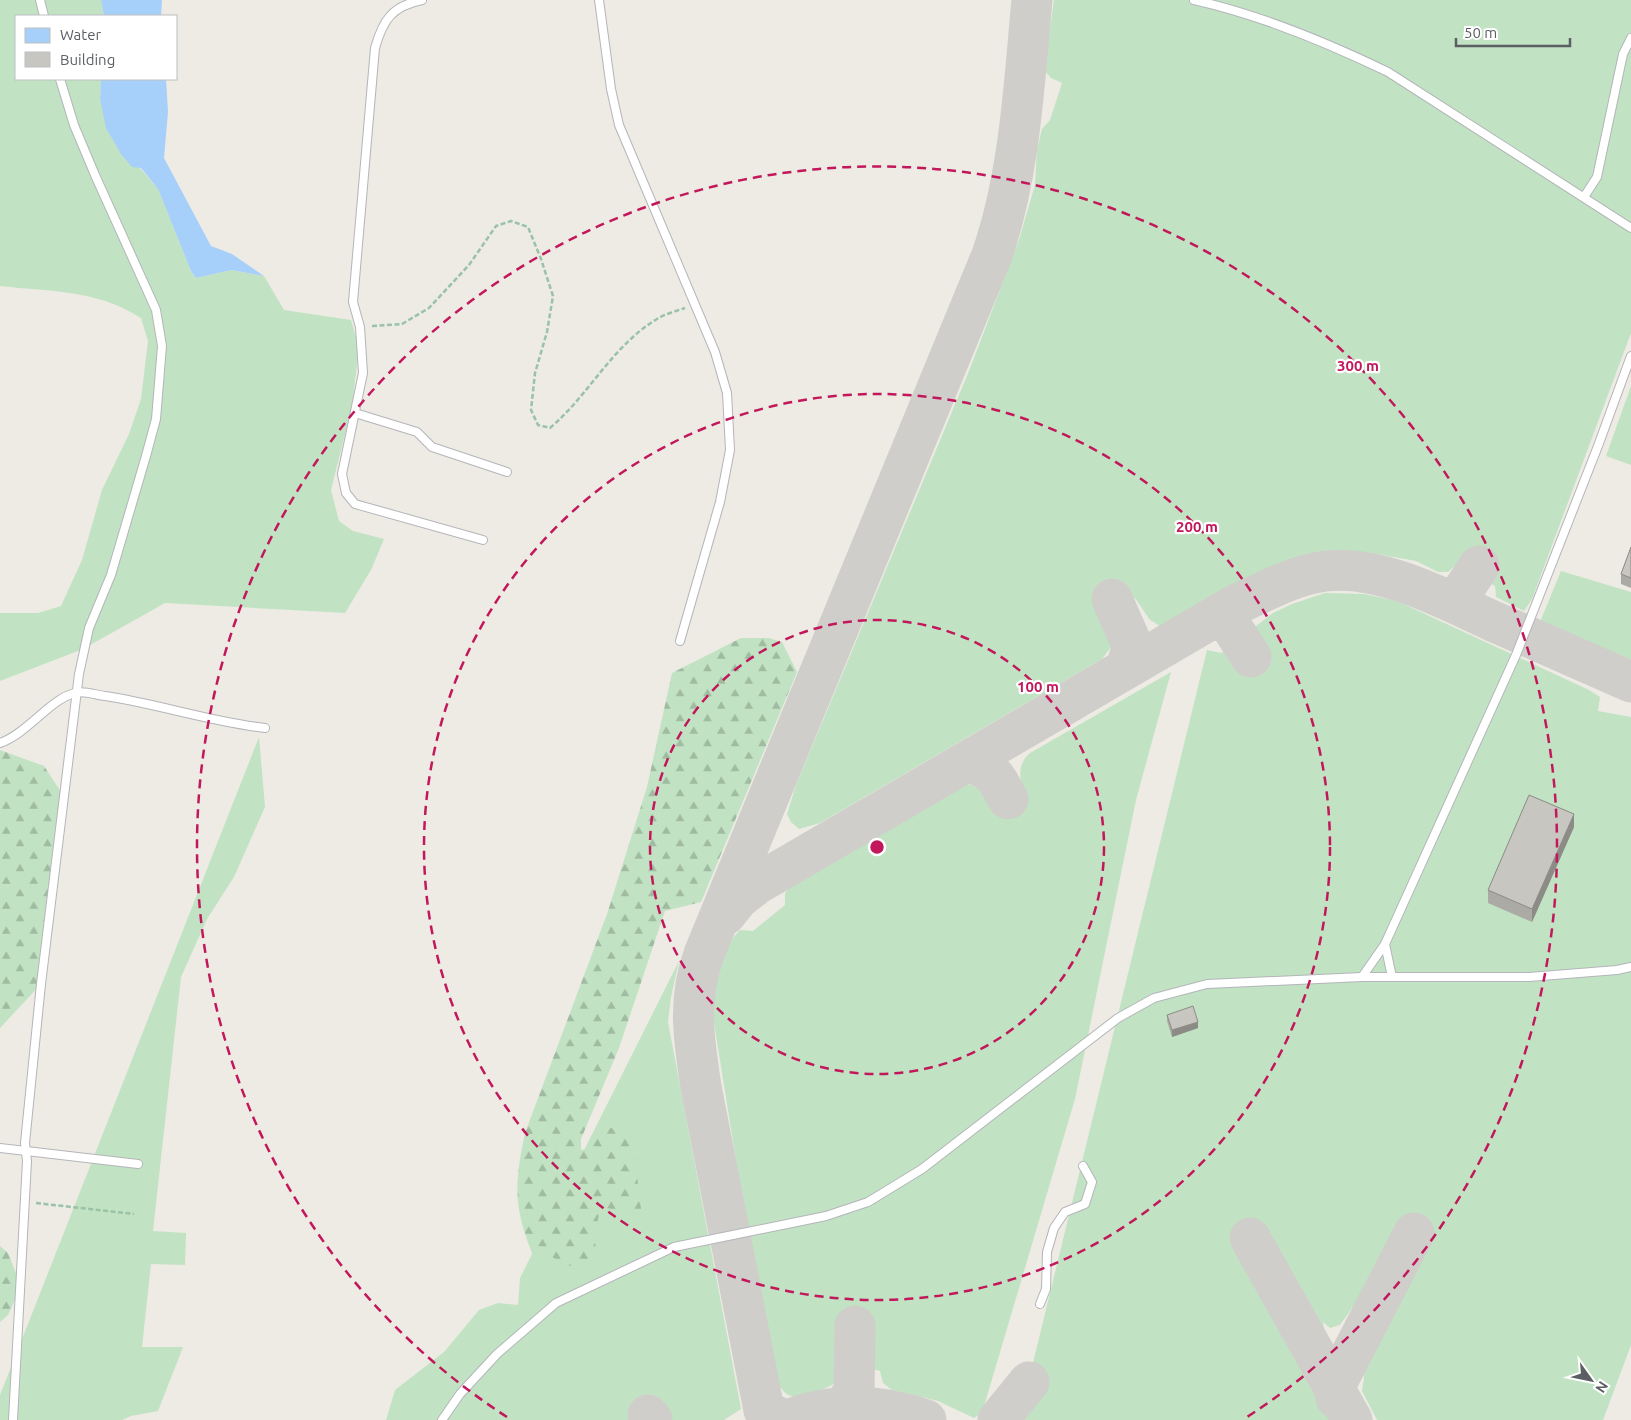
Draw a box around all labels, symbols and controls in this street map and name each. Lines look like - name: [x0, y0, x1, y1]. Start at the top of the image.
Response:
- legend: [15, 15, 178, 80]
- scale bar: [1456, 15, 1570, 47]
- text: 50 m: [1464, 24, 1497, 41]
- text: Water: [60, 26, 101, 43]
- text: Building: [60, 51, 115, 68]
- text: 300 m: [1337, 357, 1379, 374]
- text: 200 m: [1176, 518, 1218, 535]
- text: 100 m: [1017, 678, 1059, 695]
- centre of rings: [868, 838, 886, 856]
- north arrow: [1566, 1355, 1616, 1405]
- text: N: [1592, 1378, 1611, 1396]

